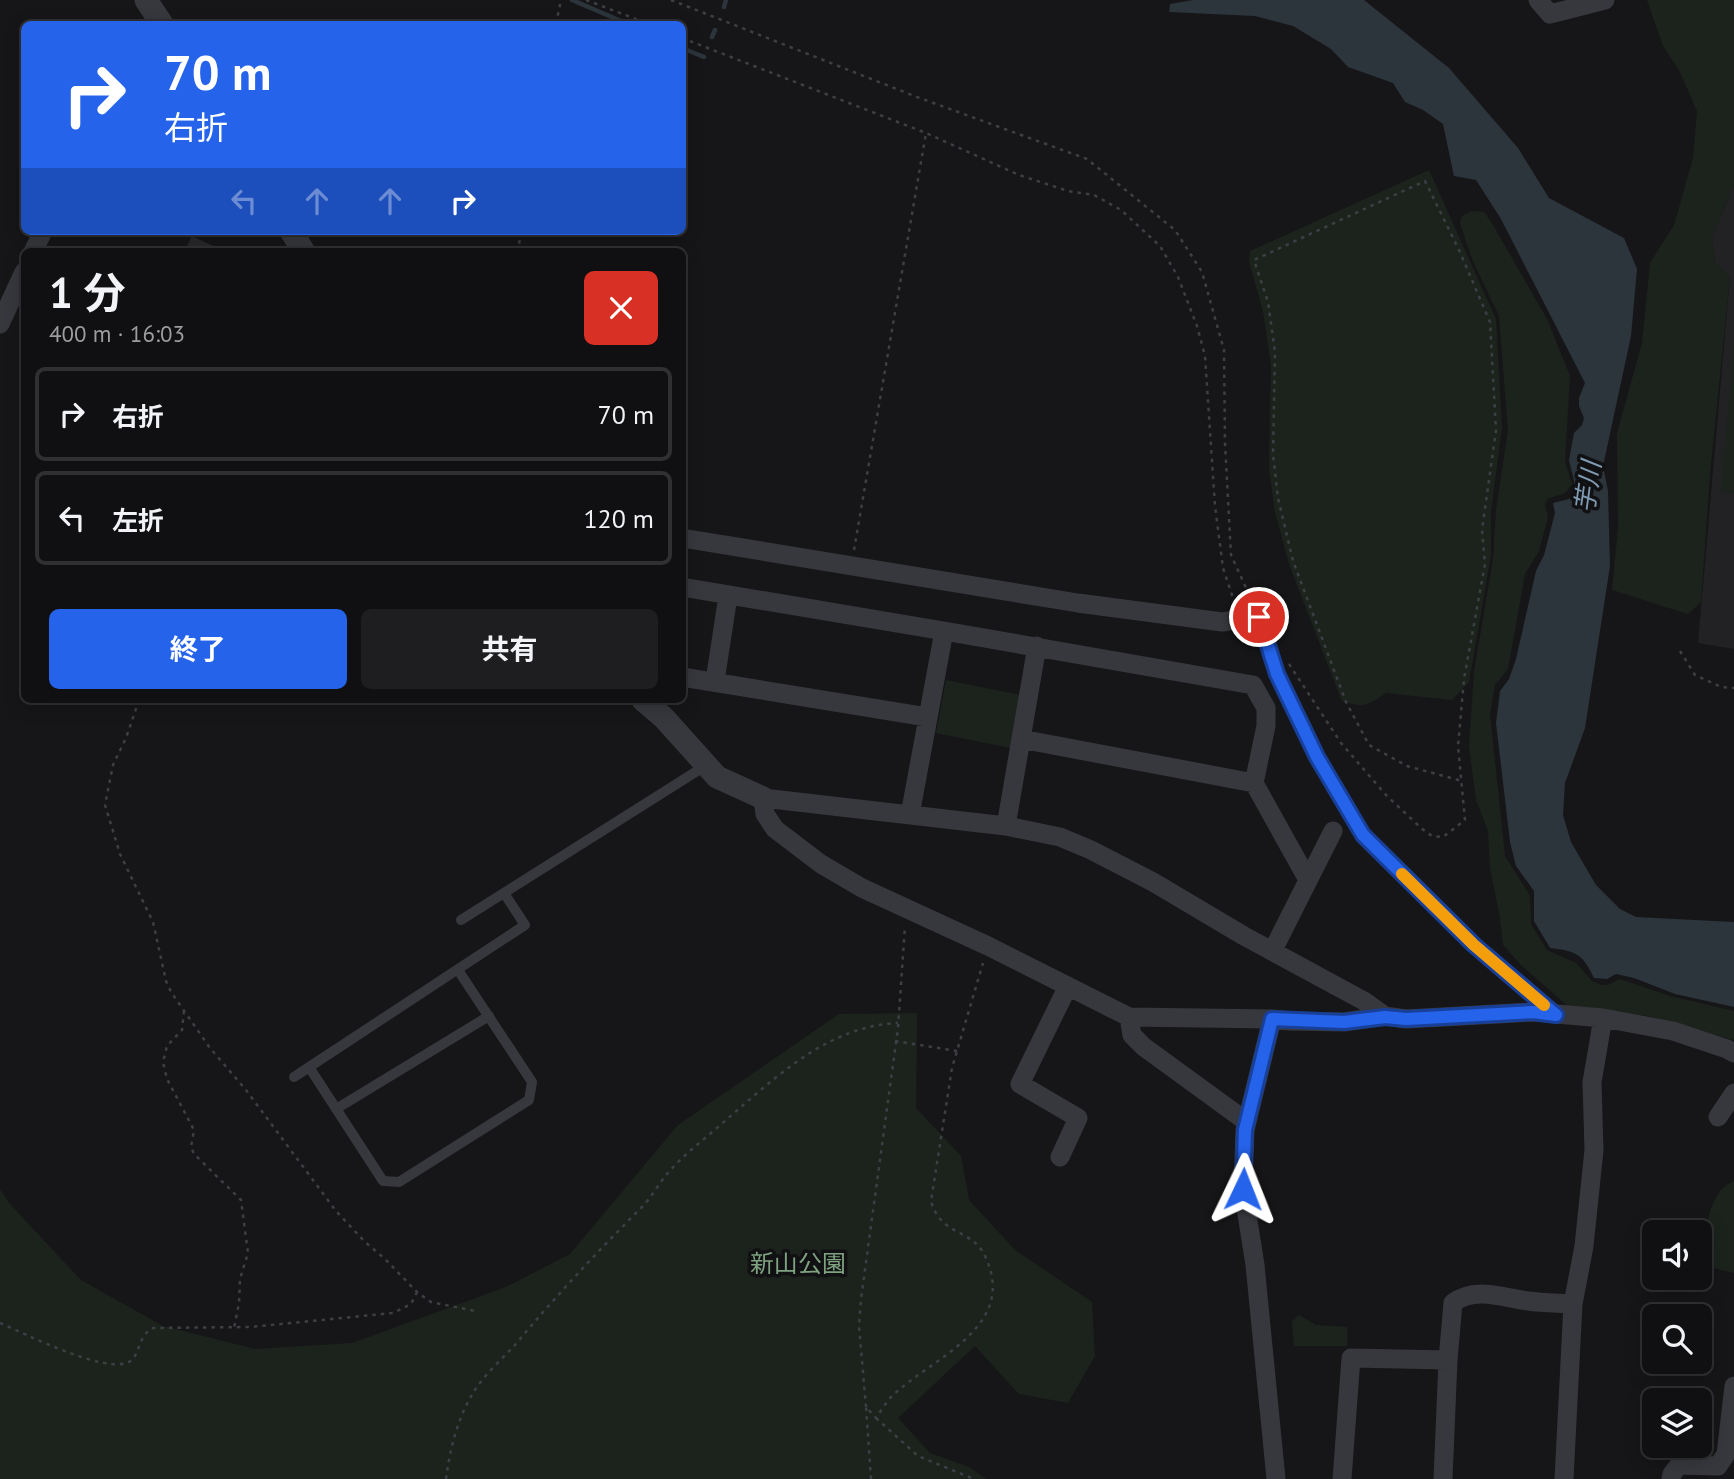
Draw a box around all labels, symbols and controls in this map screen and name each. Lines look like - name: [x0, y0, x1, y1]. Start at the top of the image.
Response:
- text: 70 m: [164, 40, 271, 104]
- icon: right: [49, 49, 140, 140]
- text: 右折: [164, 106, 228, 148]
- icon: left: [225, 182, 263, 220]
- icon: ahead: [298, 182, 336, 220]
- icon: ahead: [371, 182, 409, 220]
- icon: right: [444, 182, 482, 220]
- text: 1 分: [49, 265, 125, 320]
- button: close: [584, 271, 658, 345]
- text: 400 m · 16:03: [49, 319, 185, 348]
- icon: right: [53, 395, 91, 433]
- text: 70 m: [598, 398, 654, 431]
- text: 右折: [112, 400, 164, 433]
- water label: 芋川: [1568, 456, 1608, 515]
- icon: left: [53, 499, 91, 537]
- text: 120 m: [583, 502, 654, 535]
- text: 左折: [112, 504, 164, 537]
- pin: [1229, 587, 1289, 647]
- icon: arrive: [1240, 598, 1278, 636]
- button: 終了: [49, 609, 347, 689]
- button: 共有: [361, 609, 658, 689]
- position arrow: [1206, 1152, 1280, 1226]
- map controls: [1642, 1220, 1712, 1458]
- button: sound: [1642, 1220, 1712, 1290]
- park label: 新山公園: [750, 1248, 846, 1279]
- button: search: [1642, 1304, 1712, 1374]
- button: layers: [1642, 1388, 1712, 1458]

